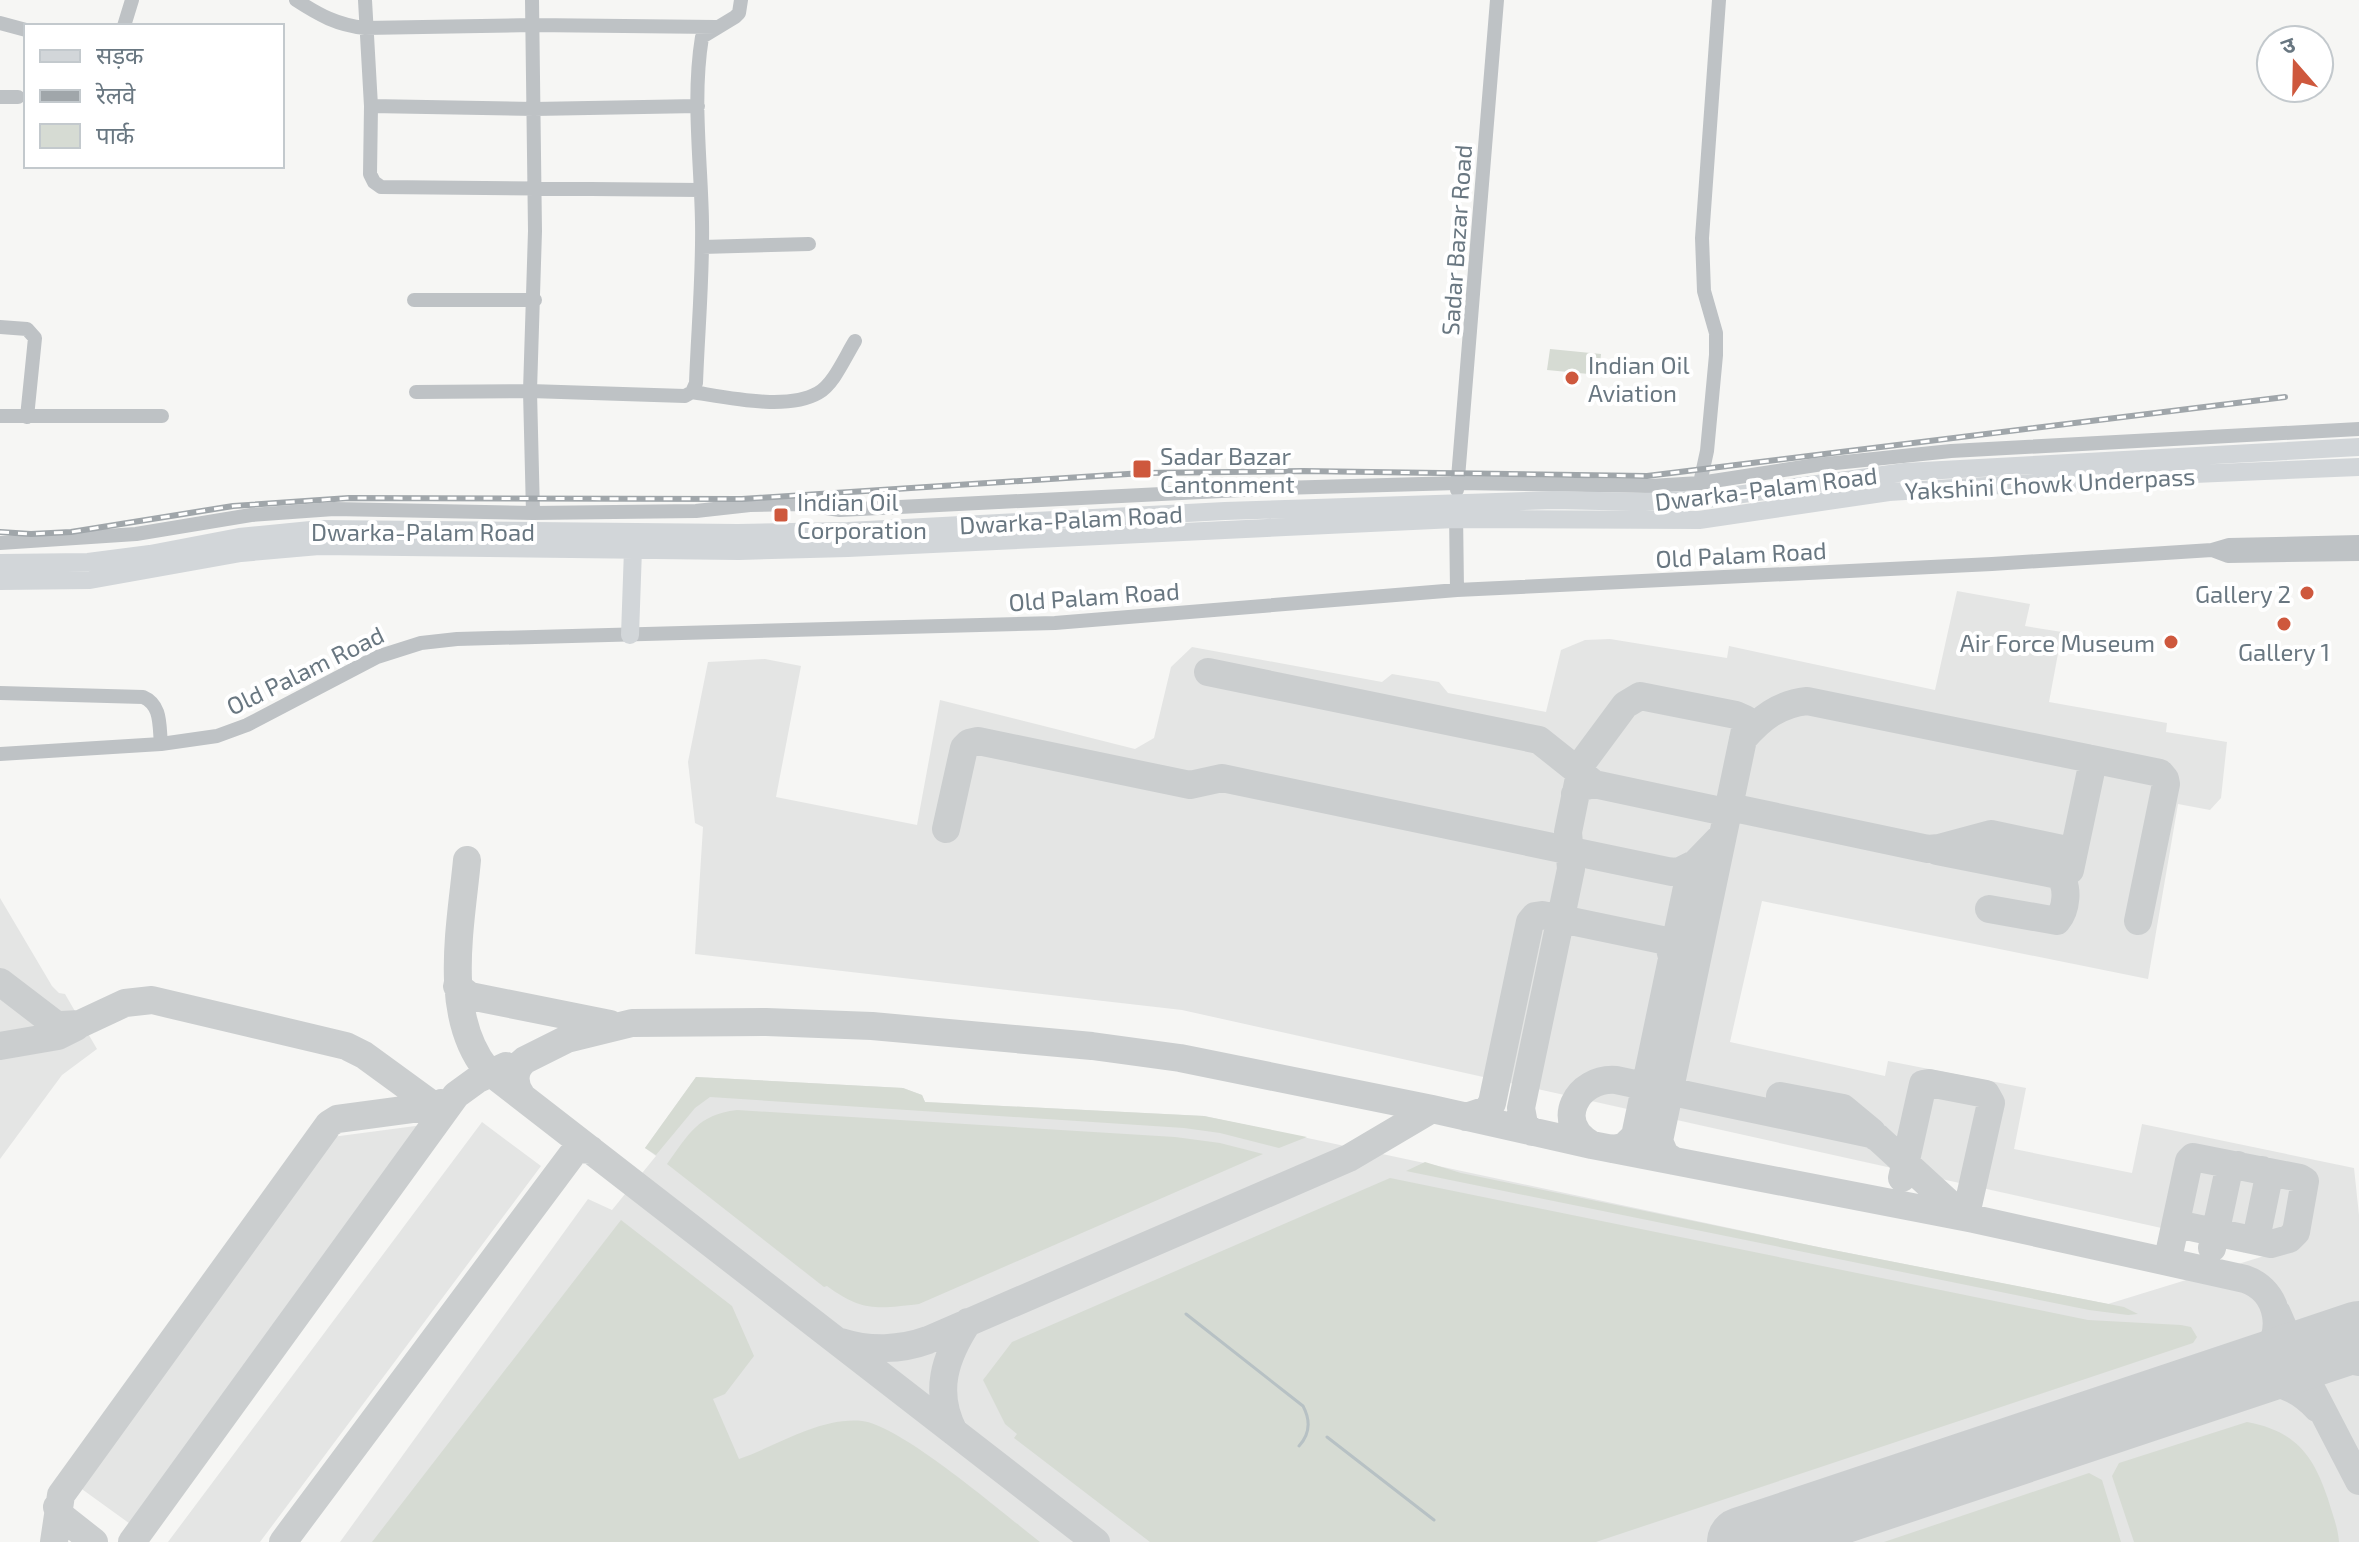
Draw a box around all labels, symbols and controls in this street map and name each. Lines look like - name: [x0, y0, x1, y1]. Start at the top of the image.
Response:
- legend: [24, 24, 284, 168]
- north arrow: [2255, 24, 2335, 104]
- text: उ: [2277, 29, 2299, 59]
- text: सड़क: [96, 40, 144, 69]
- text: रेलवे: [95, 80, 136, 109]
- text: पार्क: [96, 120, 135, 149]
- street label: Sadar Bazar Road: [1435, 144, 1477, 336]
- place label: Indian Oil Aviation: [1588, 350, 1690, 407]
- marker: Indian Oil Aviation: [1563, 369, 1581, 387]
- place label: Sadar Bazar Cantonment: [1160, 441, 1295, 498]
- marker: Sadar Bazar Cantonment: [1131, 458, 1153, 480]
- street label: Dwarka-Palam Road: [1653, 460, 1879, 516]
- street label: Yakshini Chowk Underpass: [1904, 461, 2196, 505]
- place label: Indian Oil Corporation: [797, 487, 927, 544]
- street label: Dwarka-Palam Road: [958, 499, 1184, 539]
- marker: Indian Oil Corporation: [772, 506, 790, 524]
- street label: Dwarka-Palam Road: [311, 517, 535, 546]
- street label: Old Palam Road: [1655, 535, 1827, 573]
- street label: Old Palam Road: [1007, 576, 1181, 616]
- place label: Gallery 2: [2195, 579, 2291, 608]
- marker: Gallery 2: [2298, 584, 2316, 602]
- marker: Gallery 1: [2275, 615, 2293, 633]
- street label: Old Palam Road: [222, 619, 388, 721]
- place label: Air Force Museum: [1960, 628, 2155, 657]
- marker: Air Force Museum: [2162, 633, 2180, 651]
- place label: Gallery 1: [2238, 637, 2330, 666]

